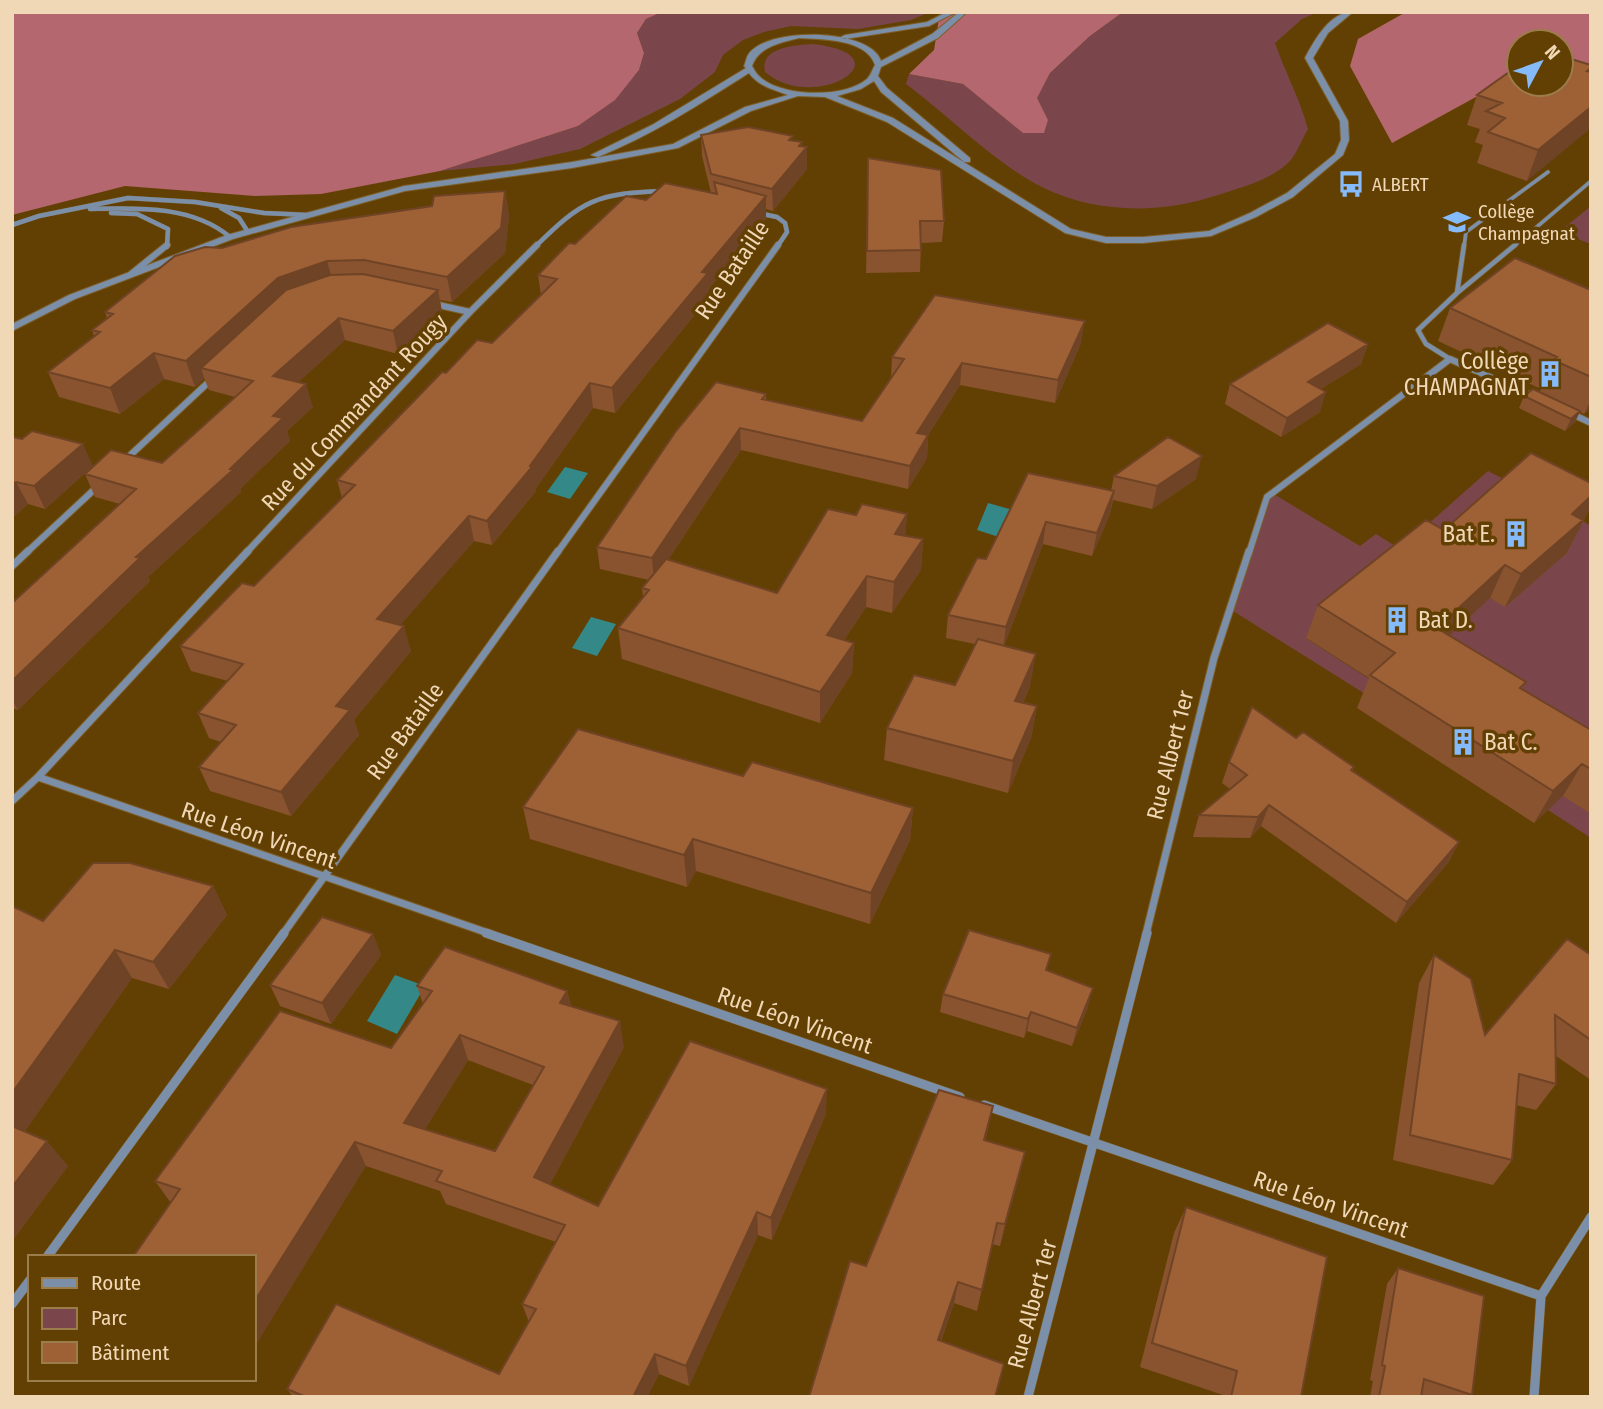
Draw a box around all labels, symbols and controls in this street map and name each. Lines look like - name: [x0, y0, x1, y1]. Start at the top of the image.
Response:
- north arrow: [1505, 28, 1575, 98]
- text: N: [1540, 40, 1565, 64]
- bus stop icon: ALBERT: [1336, 169, 1366, 199]
- place label: ALBERT: [1372, 173, 1429, 196]
- place label: Collège Champagnat: [1478, 200, 1576, 245]
- school or university icon: Collège Champagnat: [1442, 207, 1472, 237]
- street label: Rue Bataille: [689, 215, 775, 325]
- street label: Rue du Commandant Rougy: [255, 307, 453, 516]
- place label: Collège CHAMPAGNAT: [1404, 347, 1529, 401]
- building icon: Collège CHAMPAGNAT: [1535, 359, 1565, 389]
- building icon: Bat E.: [1501, 519, 1531, 549]
- place label: Bat E.: [1443, 520, 1495, 548]
- building icon: Bat D.: [1382, 605, 1412, 635]
- place label: Bat D.: [1418, 606, 1473, 634]
- street label: Rue Bataille: [360, 677, 450, 785]
- street label: Rue Albert 1er: [1140, 687, 1200, 823]
- building icon: Bat C.: [1448, 727, 1478, 757]
- place label: Bat C.: [1484, 728, 1537, 756]
- street label: Rue Léon Vincent: [178, 795, 341, 875]
- street label: Rue Léon Vincent: [714, 980, 877, 1060]
- street label: Rue Léon Vincent: [1250, 1164, 1413, 1244]
- street label: Rue Albert 1er: [1001, 1236, 1063, 1372]
- legend: [28, 1255, 256, 1381]
- text: Route: [91, 1270, 141, 1296]
- text: Parc: [91, 1305, 127, 1331]
- text: Bâtiment: [91, 1340, 170, 1366]

